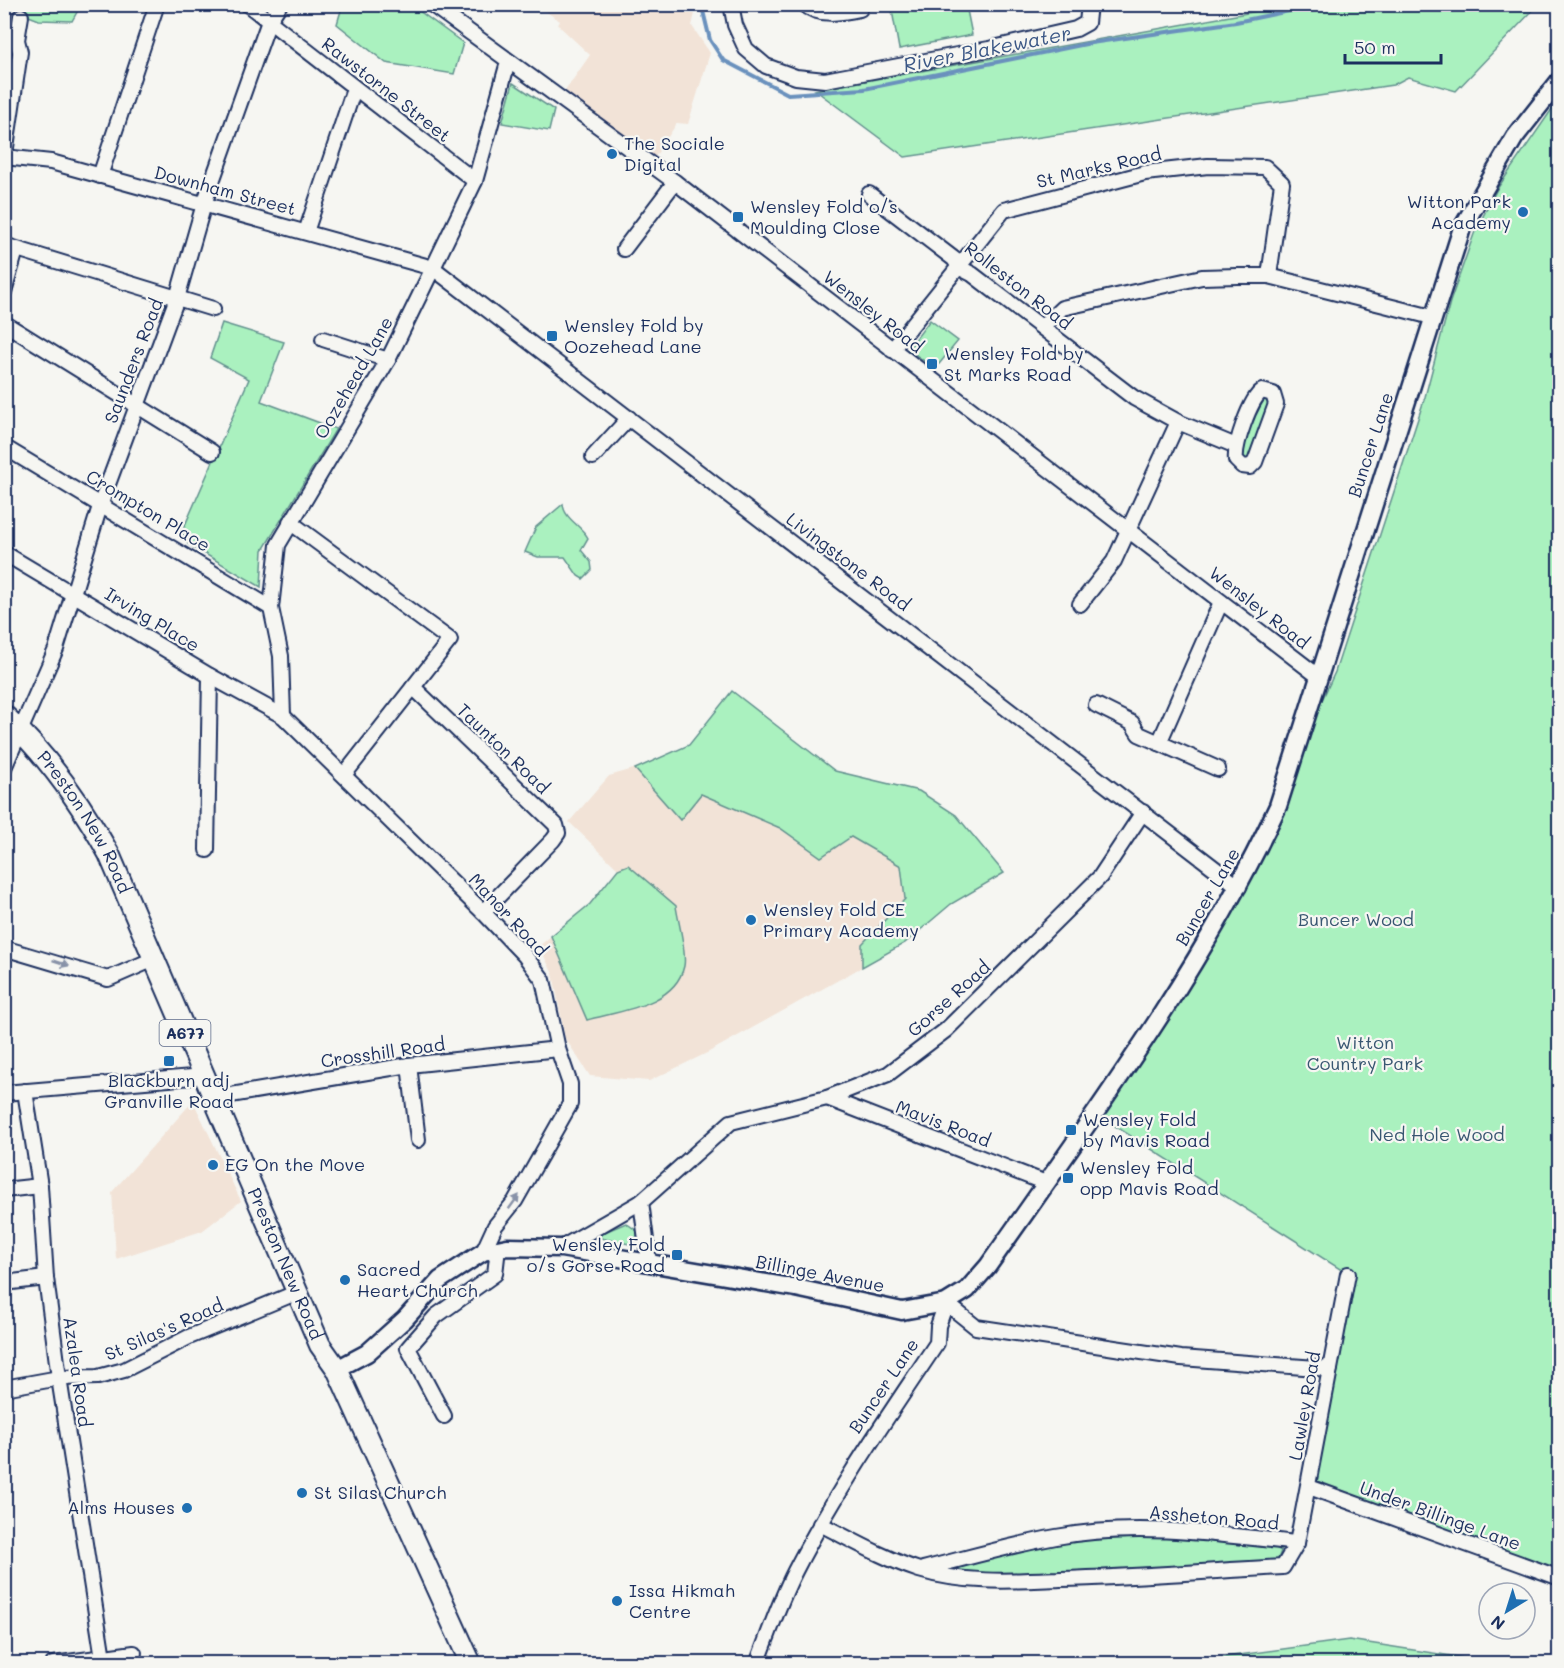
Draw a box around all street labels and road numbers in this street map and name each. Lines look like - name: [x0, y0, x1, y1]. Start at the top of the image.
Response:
- street label: Rawstorne Street: [317, 31, 456, 147]
- street label: St Marks Road: [1034, 141, 1164, 193]
- street label: Downham Street: [152, 160, 299, 220]
- street label: Rolleston Road: [960, 236, 1077, 335]
- street label: Wensley Road: [818, 264, 929, 358]
- street label: Saunders Road: [98, 295, 168, 427]
- street label: Oozehead Lane: [308, 312, 398, 443]
- street label: Buncer Lane: [1342, 389, 1398, 500]
- street label: Crompton Place: [82, 464, 215, 557]
- street label: Livingstone Road: [782, 507, 916, 616]
- street label: Wensley Road: [1204, 560, 1315, 654]
- street label: Irving Place: [101, 581, 204, 657]
- street label: Taunton Road: [452, 698, 555, 799]
- street label: Preston New Road: [32, 745, 137, 897]
- street label: Buncer Lane: [1169, 843, 1245, 950]
- street label: Manor Road: [464, 867, 554, 961]
- street label: Gorse Road: [902, 955, 995, 1042]
- road number: A677: [160, 1020, 210, 1046]
- street label: Crosshill Road: [319, 1031, 447, 1073]
- street label: Mavis Road: [892, 1094, 994, 1152]
- street label: Preston New Road: [243, 1184, 329, 1343]
- street label: Billinge Avenue: [754, 1249, 887, 1297]
- street label: St Silas's Road: [101, 1292, 227, 1366]
- street label: Azalea Road: [58, 1315, 98, 1429]
- street label: Buncer Lane: [843, 1333, 924, 1437]
- street label: Lawley Road: [1283, 1349, 1325, 1462]
- street label: Under Billinge Lane: [1357, 1475, 1524, 1555]
- street label: Assheton Road: [1148, 1499, 1280, 1535]

